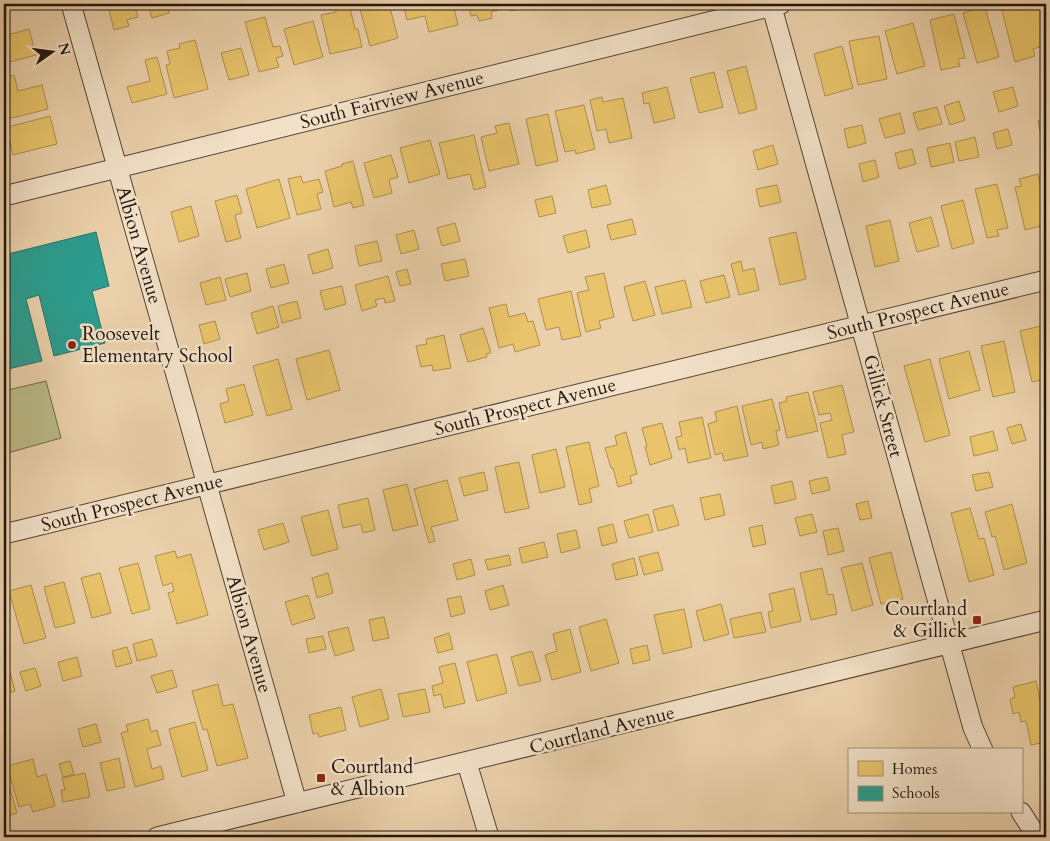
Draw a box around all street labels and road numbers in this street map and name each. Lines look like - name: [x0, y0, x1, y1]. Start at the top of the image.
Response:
- street label: South Fairview Avenue: [297, 65, 487, 135]
- street label: Albion Avenue: [110, 183, 168, 307]
- street label: South Prospect Avenue: [824, 276, 1012, 346]
- street label: Gillick Street: [857, 352, 909, 460]
- street label: South Prospect Avenue: [431, 372, 619, 442]
- street label: South Prospect Avenue: [38, 468, 226, 538]
- street label: Albion Avenue: [220, 572, 278, 696]
- street label: Courtland Avenue: [527, 699, 677, 761]

